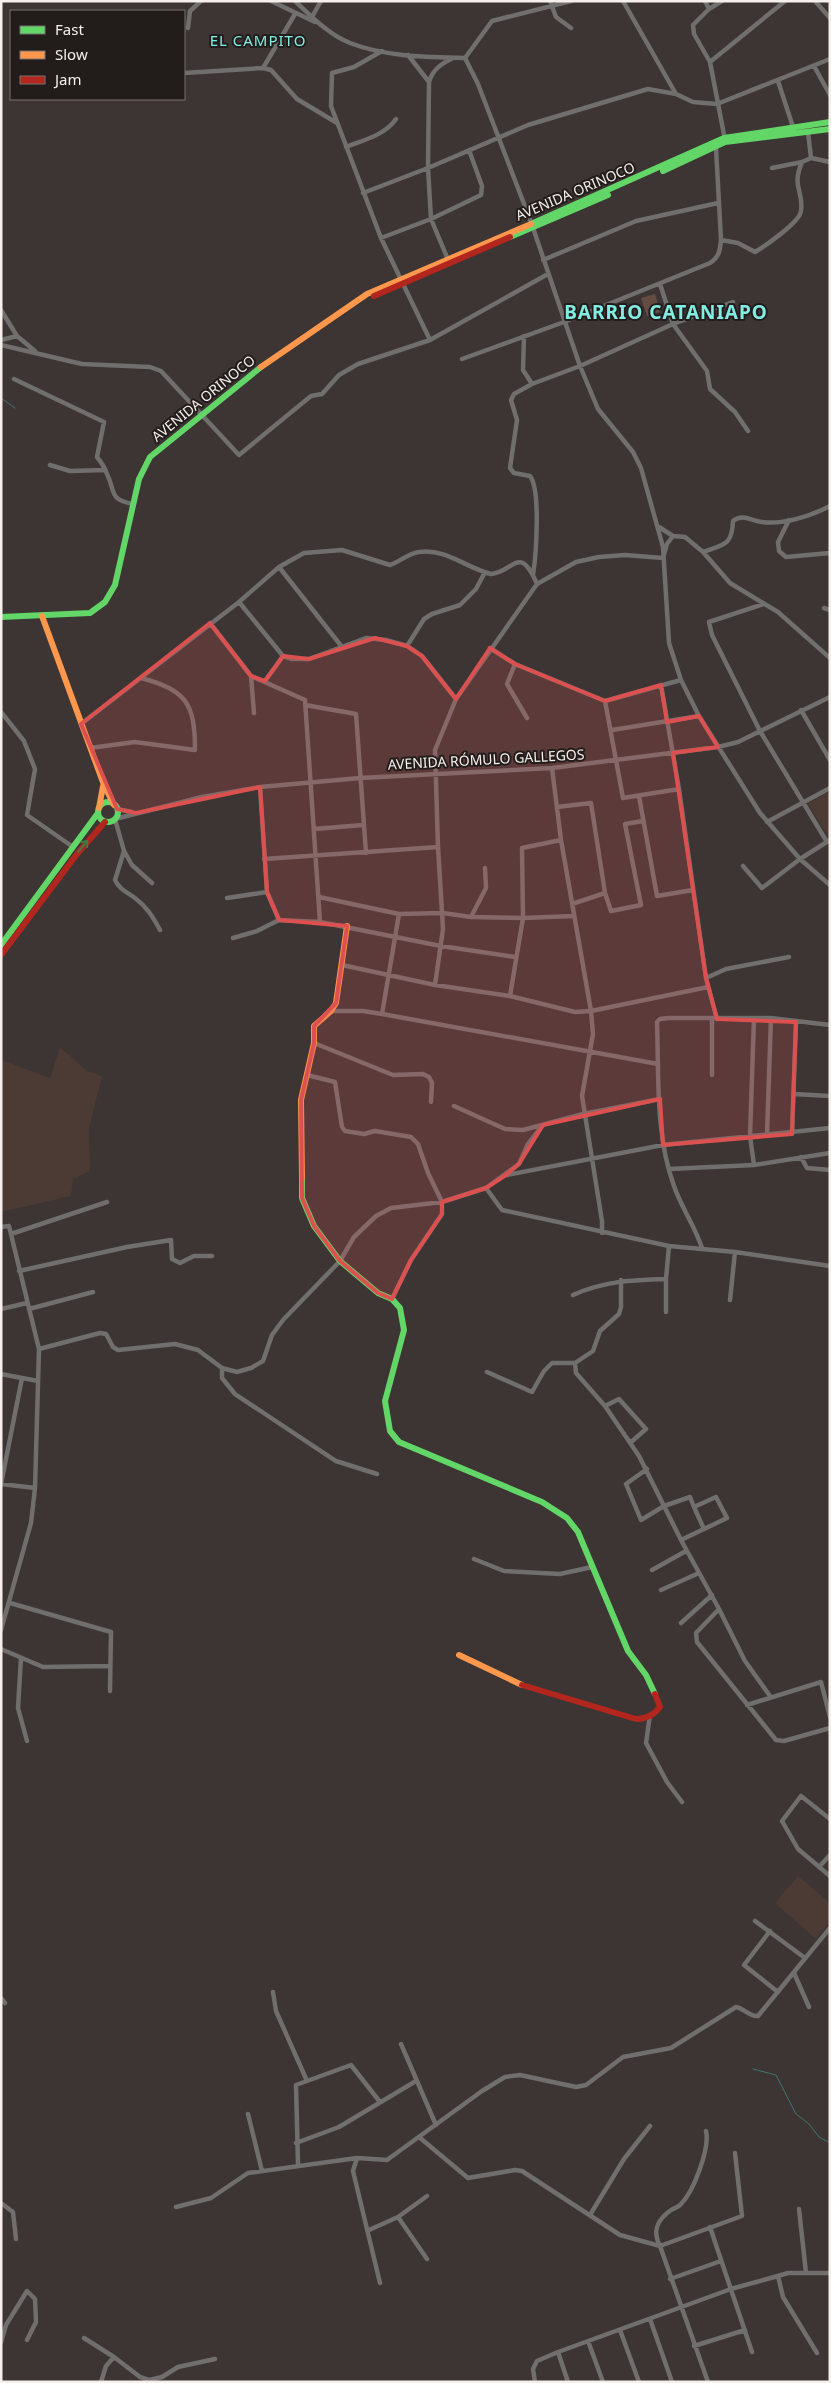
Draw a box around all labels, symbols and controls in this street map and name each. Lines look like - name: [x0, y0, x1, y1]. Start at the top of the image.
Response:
- legend: [10, 10, 185, 100]
- text: Fast: [55, 19, 84, 39]
- district label: EL CAMPITO: [210, 30, 306, 50]
- text: Slow: [55, 44, 88, 64]
- text: Jam: [53, 69, 82, 89]
- street label: AVENIDA ORINOCO: [512, 157, 638, 225]
- district label: BARRIO CATANIAPO: [564, 299, 768, 325]
- street label: AVENIDA ORINOCO: [147, 350, 259, 446]
- street label: AVENIDA RÓMULO GALLEGOS: [387, 744, 585, 774]
- one-way arrow: [78, 840, 89, 853]

